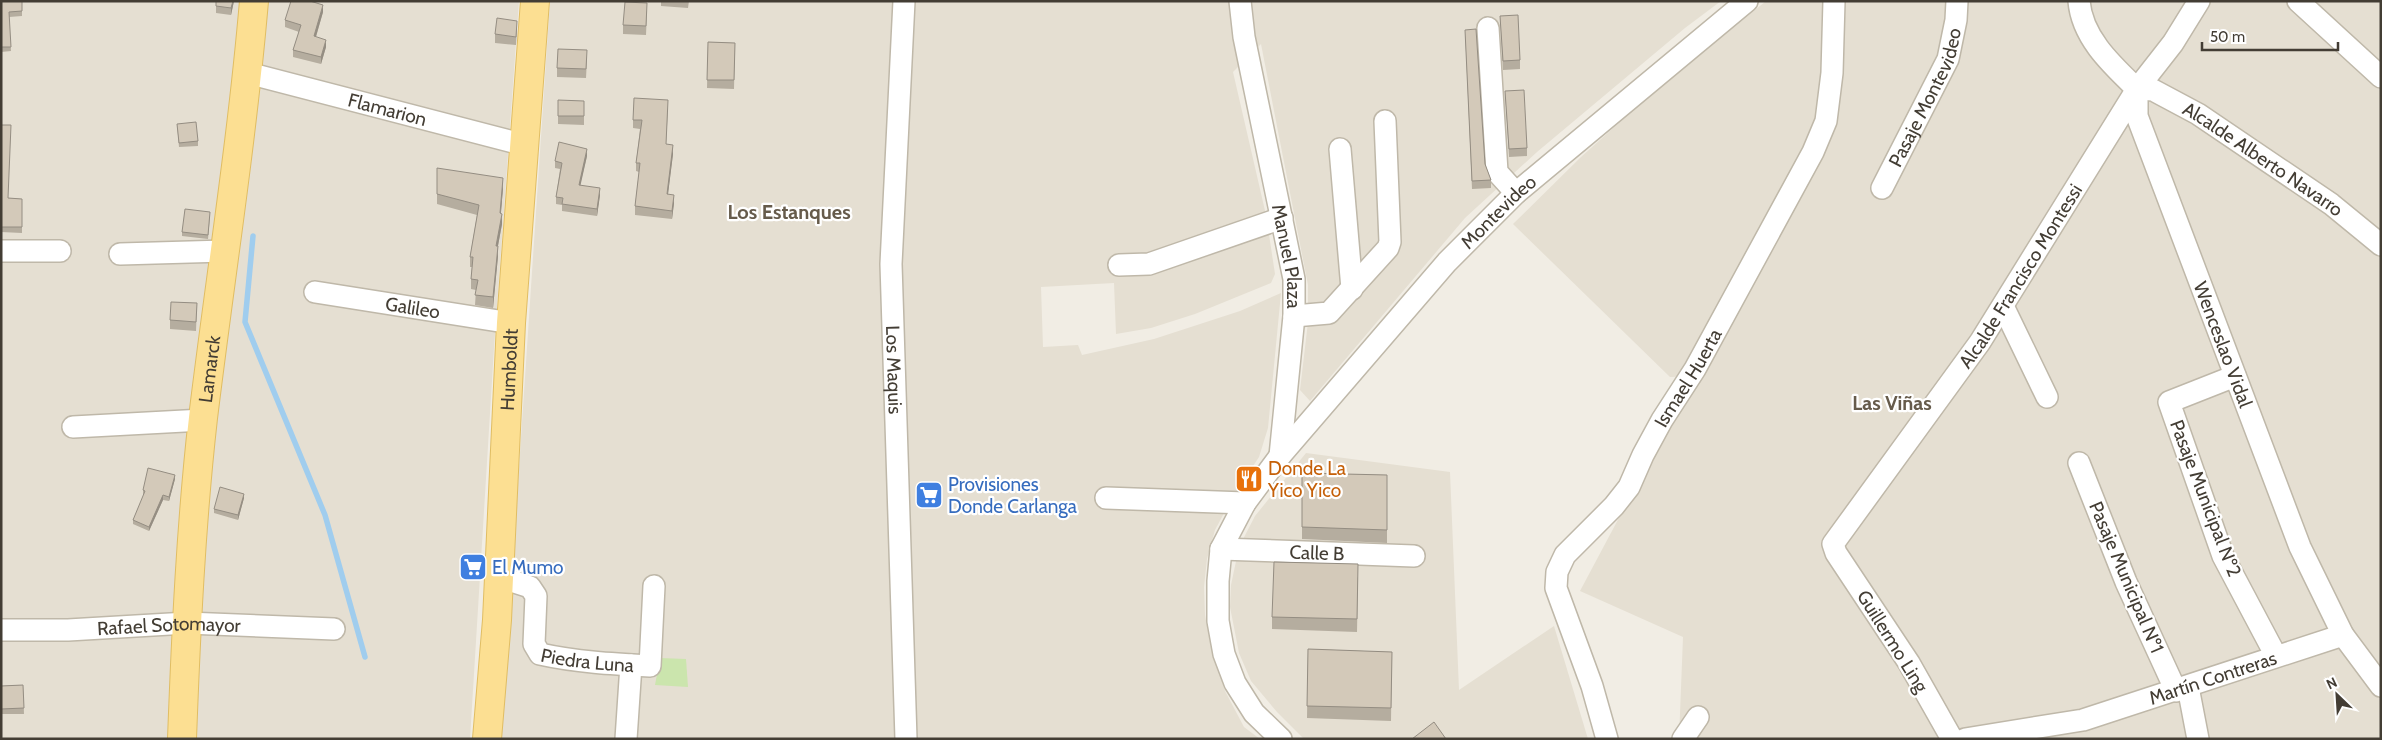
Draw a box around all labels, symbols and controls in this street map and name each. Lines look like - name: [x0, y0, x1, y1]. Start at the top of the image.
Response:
- scale bar: [2202, 20, 2338, 52]
- street label: Pasaje Montevideo: [1884, 26, 1966, 171]
- text: 50 m: [2210, 28, 2245, 46]
- street label: Flamarion: [345, 88, 429, 131]
- street label: Alcalde Alberto Navarro: [2179, 97, 2348, 221]
- street label: Montevideo: [1456, 170, 1541, 254]
- street label: Alcalde Francisco Montessi: [1954, 180, 2087, 373]
- district label: Los Estanques: [727, 200, 851, 224]
- street label: Manuel Plaza: [1267, 202, 1305, 309]
- street label: Wenceslao Vidal: [2189, 278, 2257, 411]
- street label: Galileo: [384, 292, 442, 324]
- street label: Los Maquis: [881, 325, 907, 415]
- street label: Ismael Huerta: [1649, 325, 1727, 431]
- street label: Humboldt: [496, 328, 523, 411]
- street label: Lamarck: [194, 334, 226, 404]
- district label: Las Viñas: [1852, 391, 1932, 415]
- street label: Pasaje Municipal Nº2: [2165, 417, 2246, 580]
- place label: Donde La Yico Yico: [1267, 457, 1346, 502]
- restaurant icon: Donde La Yico Yico: [1234, 464, 1264, 494]
- place label: Provisiones Donde Carlanga: [948, 473, 1077, 518]
- supermarket icon: Provisiones Donde Carlanga: [914, 480, 944, 510]
- street label: Pasaje Municipal Nº1: [2084, 498, 2169, 656]
- street label: Calle B: [1289, 540, 1345, 565]
- supermarket icon: El Mumo: [458, 552, 488, 582]
- place label: El Mumo: [492, 556, 564, 579]
- street label: Guillermo Ling: [1852, 586, 1933, 697]
- street label: Rafael Sotomayor: [96, 612, 241, 640]
- street label: Piedra Luna: [539, 644, 635, 677]
- street label: Martín Contreras: [2146, 646, 2280, 710]
- north arrow: [2312, 670, 2362, 720]
- text: N: [2323, 673, 2340, 693]

